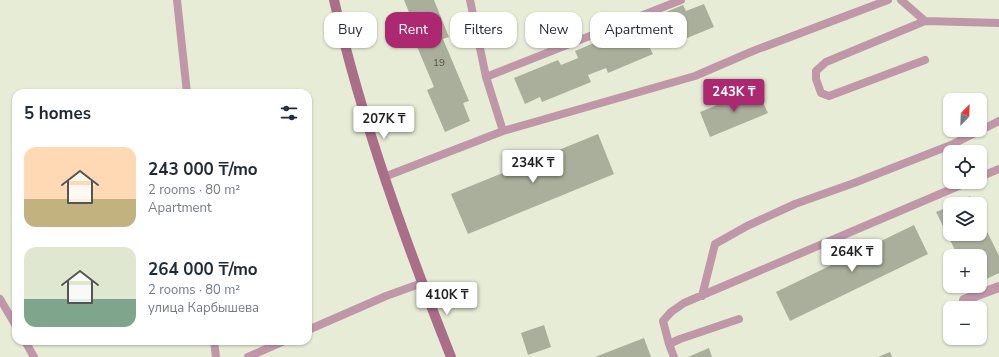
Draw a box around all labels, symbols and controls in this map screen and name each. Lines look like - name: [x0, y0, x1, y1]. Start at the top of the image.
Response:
- chip: Buy: [324, 12, 377, 48]
- chip: Rent: [385, 12, 442, 48]
- chip: Filters: [450, 12, 517, 48]
- chip: New: [525, 12, 582, 48]
- chip: Apartment: [590, 12, 687, 48]
- house number: 19: [433, 56, 445, 70]
- pin: 243K ₸: [701, 79, 767, 113]
- text: 243K ₸: [712, 83, 756, 101]
- north arrow: [943, 93, 987, 137]
- map controls: [943, 93, 987, 345]
- text: 5 homes: [24, 102, 91, 125]
- icon: filters: [278, 102, 300, 124]
- pin: 207K ₸: [351, 106, 417, 140]
- text: 207K ₸: [362, 110, 406, 128]
- button: locate: [943, 145, 987, 189]
- pin: 234K ₸: [500, 150, 566, 184]
- text: 234K ₸: [511, 154, 555, 172]
- text: 243 000 ₸/mo: [148, 158, 258, 181]
- icon: home: [56, 163, 104, 211]
- text: 2 rooms · 80 m²: [148, 181, 240, 199]
- button: layers: [943, 197, 987, 241]
- text: Apartment: [148, 199, 211, 217]
- pin: 264K ₸: [819, 239, 885, 273]
- text: 264K ₸: [830, 243, 874, 261]
- button: +: [943, 249, 987, 293]
- text: 264 000 ₸/mo: [148, 258, 258, 281]
- icon: home: [56, 263, 104, 311]
- text: 2 rooms · 80 m²: [148, 281, 240, 299]
- pin: 410K ₸: [414, 282, 480, 316]
- text: 410K ₸: [425, 286, 469, 304]
- text: улица Карбышева: [148, 299, 259, 317]
- button: −: [943, 301, 987, 345]

